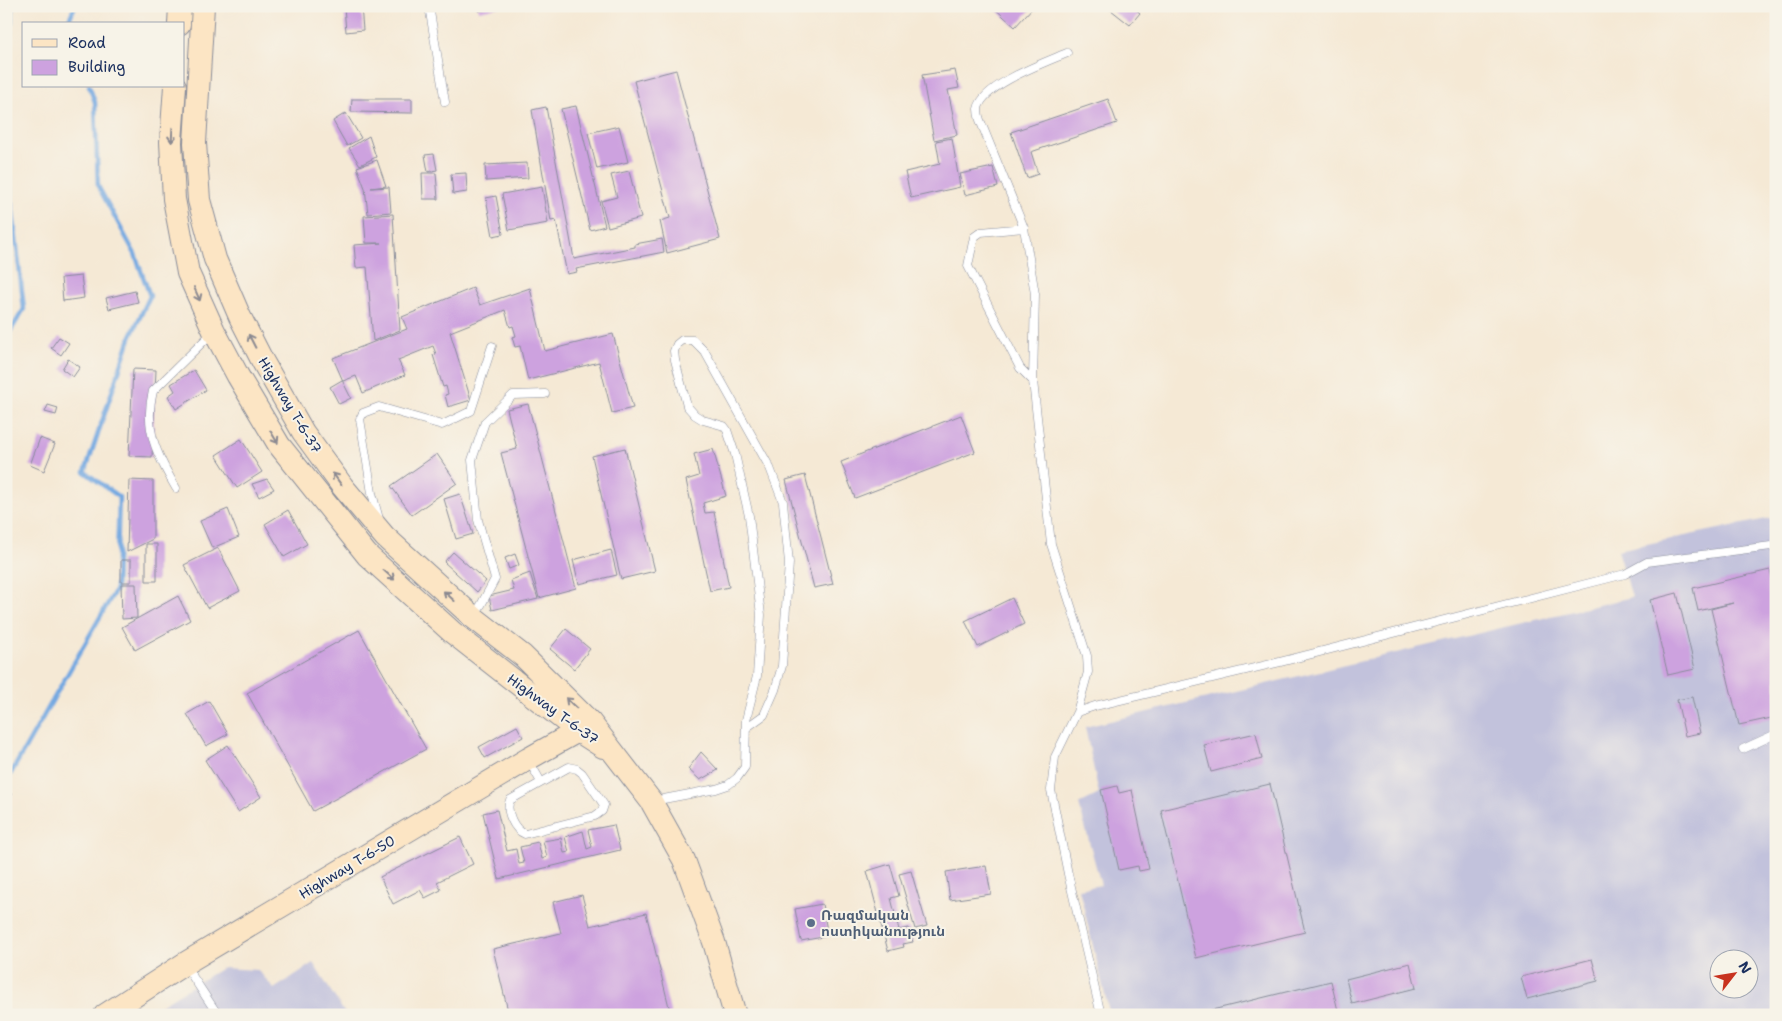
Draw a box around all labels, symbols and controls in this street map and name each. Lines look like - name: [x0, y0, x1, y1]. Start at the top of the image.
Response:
- legend: [22, 22, 185, 88]
- text: Road: [68, 33, 106, 53]
- text: Building: [68, 57, 125, 77]
- one-way arrow: [167, 127, 176, 143]
- one-way arrow: [193, 286, 202, 301]
- one-way arrow: [247, 333, 257, 348]
- street label: Highway T-6-37: [254, 354, 326, 456]
- one-way arrow: [270, 429, 280, 443]
- one-way arrow: [332, 472, 342, 486]
- one-way arrow: [383, 569, 396, 581]
- one-way arrow: [443, 590, 456, 602]
- street label: Highway T-6-37: [504, 670, 602, 748]
- one-way arrow: [565, 697, 577, 709]
- street label: Highway T-6-50: [295, 831, 399, 903]
- place label: Ռազմական ոստիկանություն: [821, 906, 945, 940]
- marker: Ռազմական ոստիկանություն: [805, 917, 817, 929]
- north arrow: [1710, 948, 1760, 998]
- text: N: [1735, 958, 1756, 977]

